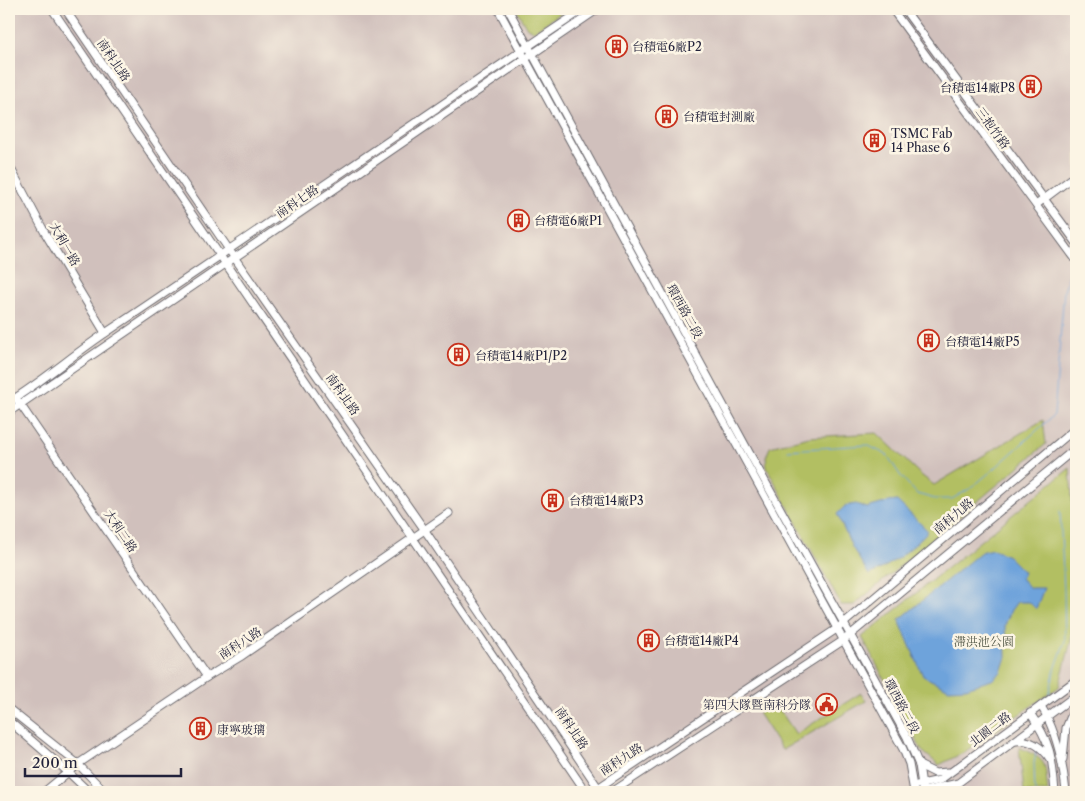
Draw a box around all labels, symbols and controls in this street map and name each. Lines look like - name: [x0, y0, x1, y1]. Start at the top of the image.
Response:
- building icon: 台積電6廠P2: [604, 34, 628, 58]
- street label: 南科北路: [94, 36, 134, 84]
- place label: 台積電6廠P2: [632, 39, 702, 54]
- building icon: 台積電14廠P8: [1019, 75, 1043, 99]
- place label: 台積電14廠P8: [940, 80, 1015, 95]
- building icon: 台積電封測廠: [655, 104, 679, 128]
- street label: 三抱竹路: [973, 104, 1013, 152]
- place label: 台積電封測廠: [683, 109, 755, 124]
- place label: TSMC Fab 14 Phase 6: [891, 126, 953, 155]
- building icon: TSMC Fab 14 Phase 6: [863, 128, 887, 152]
- street label: 南科七路: [273, 181, 321, 221]
- building icon: 台積電6廠P1: [506, 208, 530, 232]
- place label: 台積電6廠P1: [534, 213, 602, 228]
- street label: 大利一路: [47, 219, 83, 269]
- street label: 環西路二段: [664, 281, 706, 341]
- building icon: 台積電14廠P5: [917, 329, 941, 353]
- place label: 台積電14廠P5: [945, 334, 1019, 349]
- building icon: 台積電14廠P1/P2: [447, 343, 471, 367]
- place label: 台積電14廠P1/P2: [475, 348, 567, 363]
- street label: 南科北路: [323, 370, 363, 418]
- building icon: 台積電14廠P3: [541, 488, 565, 512]
- place label: 台積電14廠P3: [569, 493, 644, 508]
- street label: 南科九路: [930, 495, 976, 537]
- street label: 大利二路: [101, 507, 141, 555]
- street label: 南科八路: [216, 624, 264, 662]
- building icon: 台積電14廠P4: [636, 628, 660, 652]
- place label: 台積電14廠P4: [664, 633, 739, 648]
- park label: 滯洪池公園: [954, 634, 1014, 649]
- street label: 環西路二段: [881, 676, 923, 736]
- public building icon: 第四大隊暨南科分隊: [815, 692, 839, 716]
- place label: 第四大隊暨南科分隊: [703, 697, 811, 712]
- street label: 南科北路: [552, 704, 592, 752]
- street label: 北園二路: [966, 709, 1014, 749]
- building icon: 康寧玻璃: [189, 717, 213, 741]
- place label: 康寧玻璃: [217, 722, 265, 737]
- street label: 南科九路: [597, 740, 645, 778]
- scale bar: [25, 746, 181, 778]
- text: 200 m: [32, 753, 78, 772]

